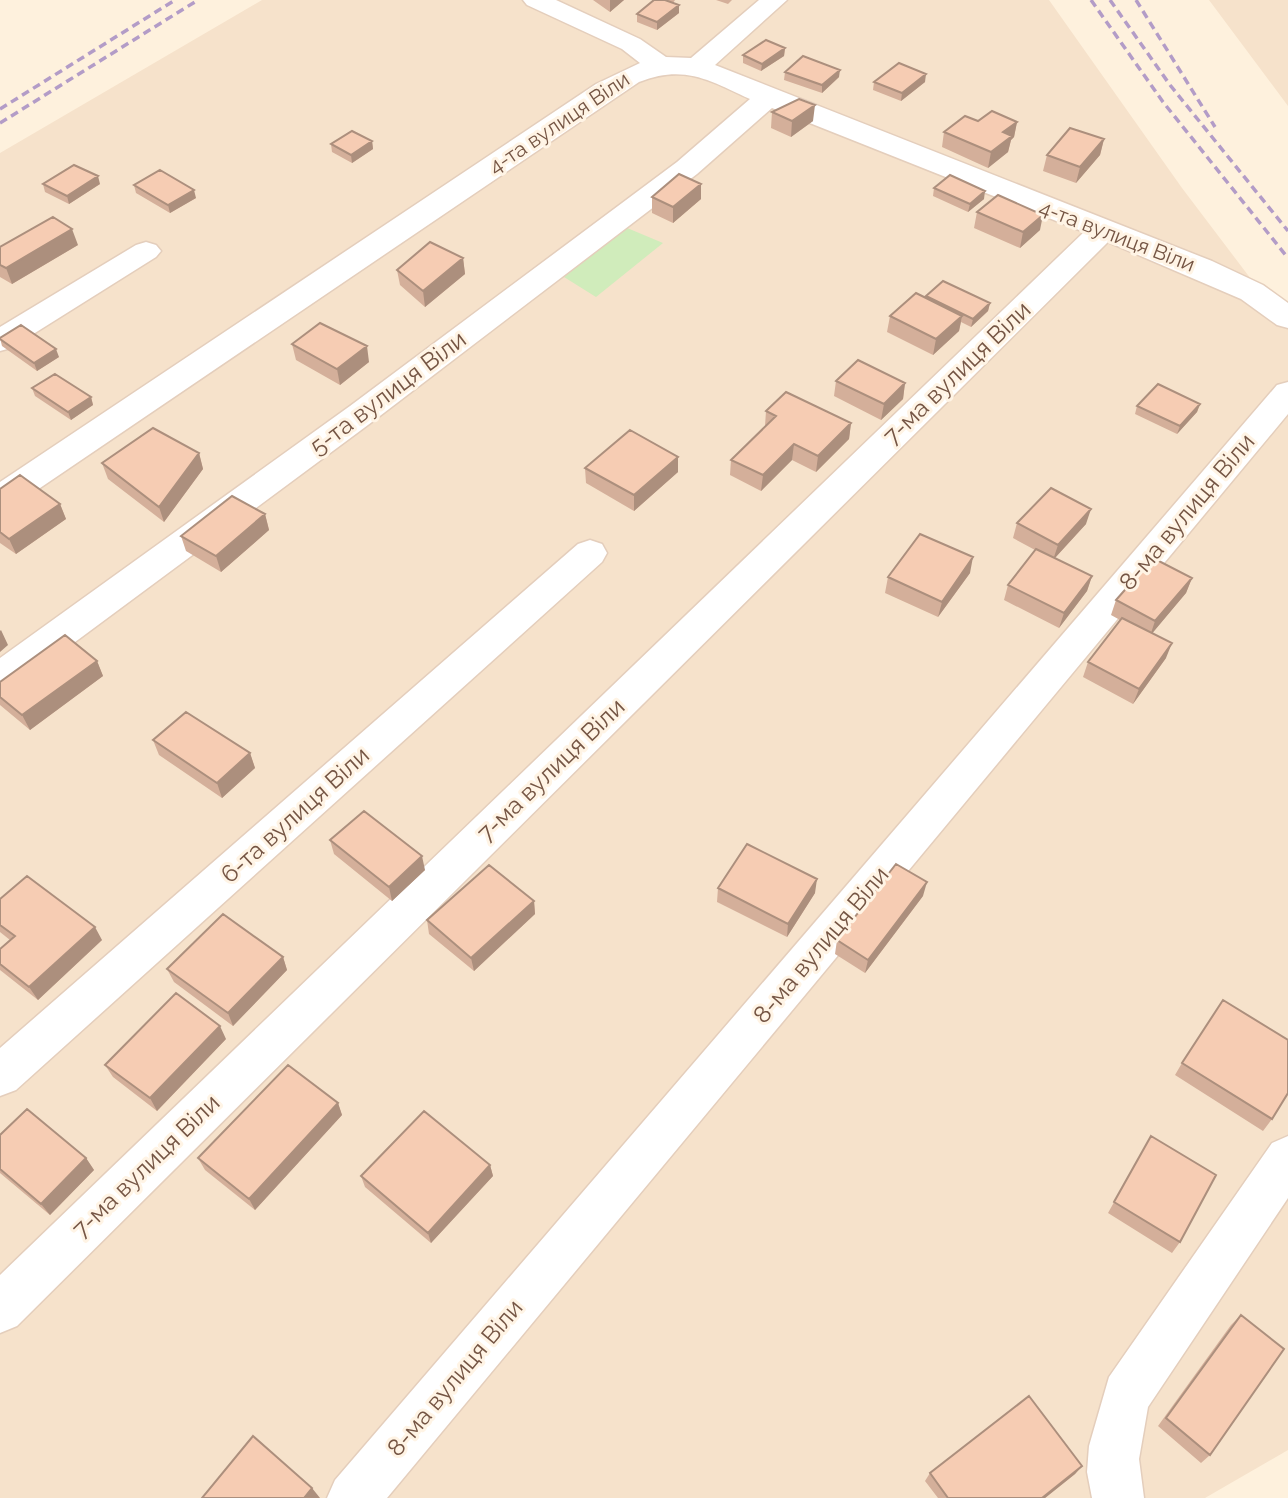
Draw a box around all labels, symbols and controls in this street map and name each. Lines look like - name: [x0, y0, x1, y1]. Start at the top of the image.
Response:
- street label: 4-та вулиця Віли: [483, 66, 634, 179]
- street label: 4-та вулиця Віли: [1036, 194, 1199, 277]
- street label: 7-ма вулиця Віли: [877, 295, 1036, 450]
- street label: 5-та вулиця Віли: [304, 324, 472, 461]
- street label: 8-ма вулиця Віли: [1113, 427, 1261, 596]
- street label: 7-ма вулиця Віли: [471, 692, 630, 847]
- street label: 6-та вулиця Віли: [215, 740, 375, 889]
- street label: 8-ма вулиця Віли: [747, 860, 895, 1029]
- street label: 7-ма вулиця Віли: [66, 1088, 225, 1243]
- street label: 8-ма вулиця Віли: [381, 1293, 529, 1462]

